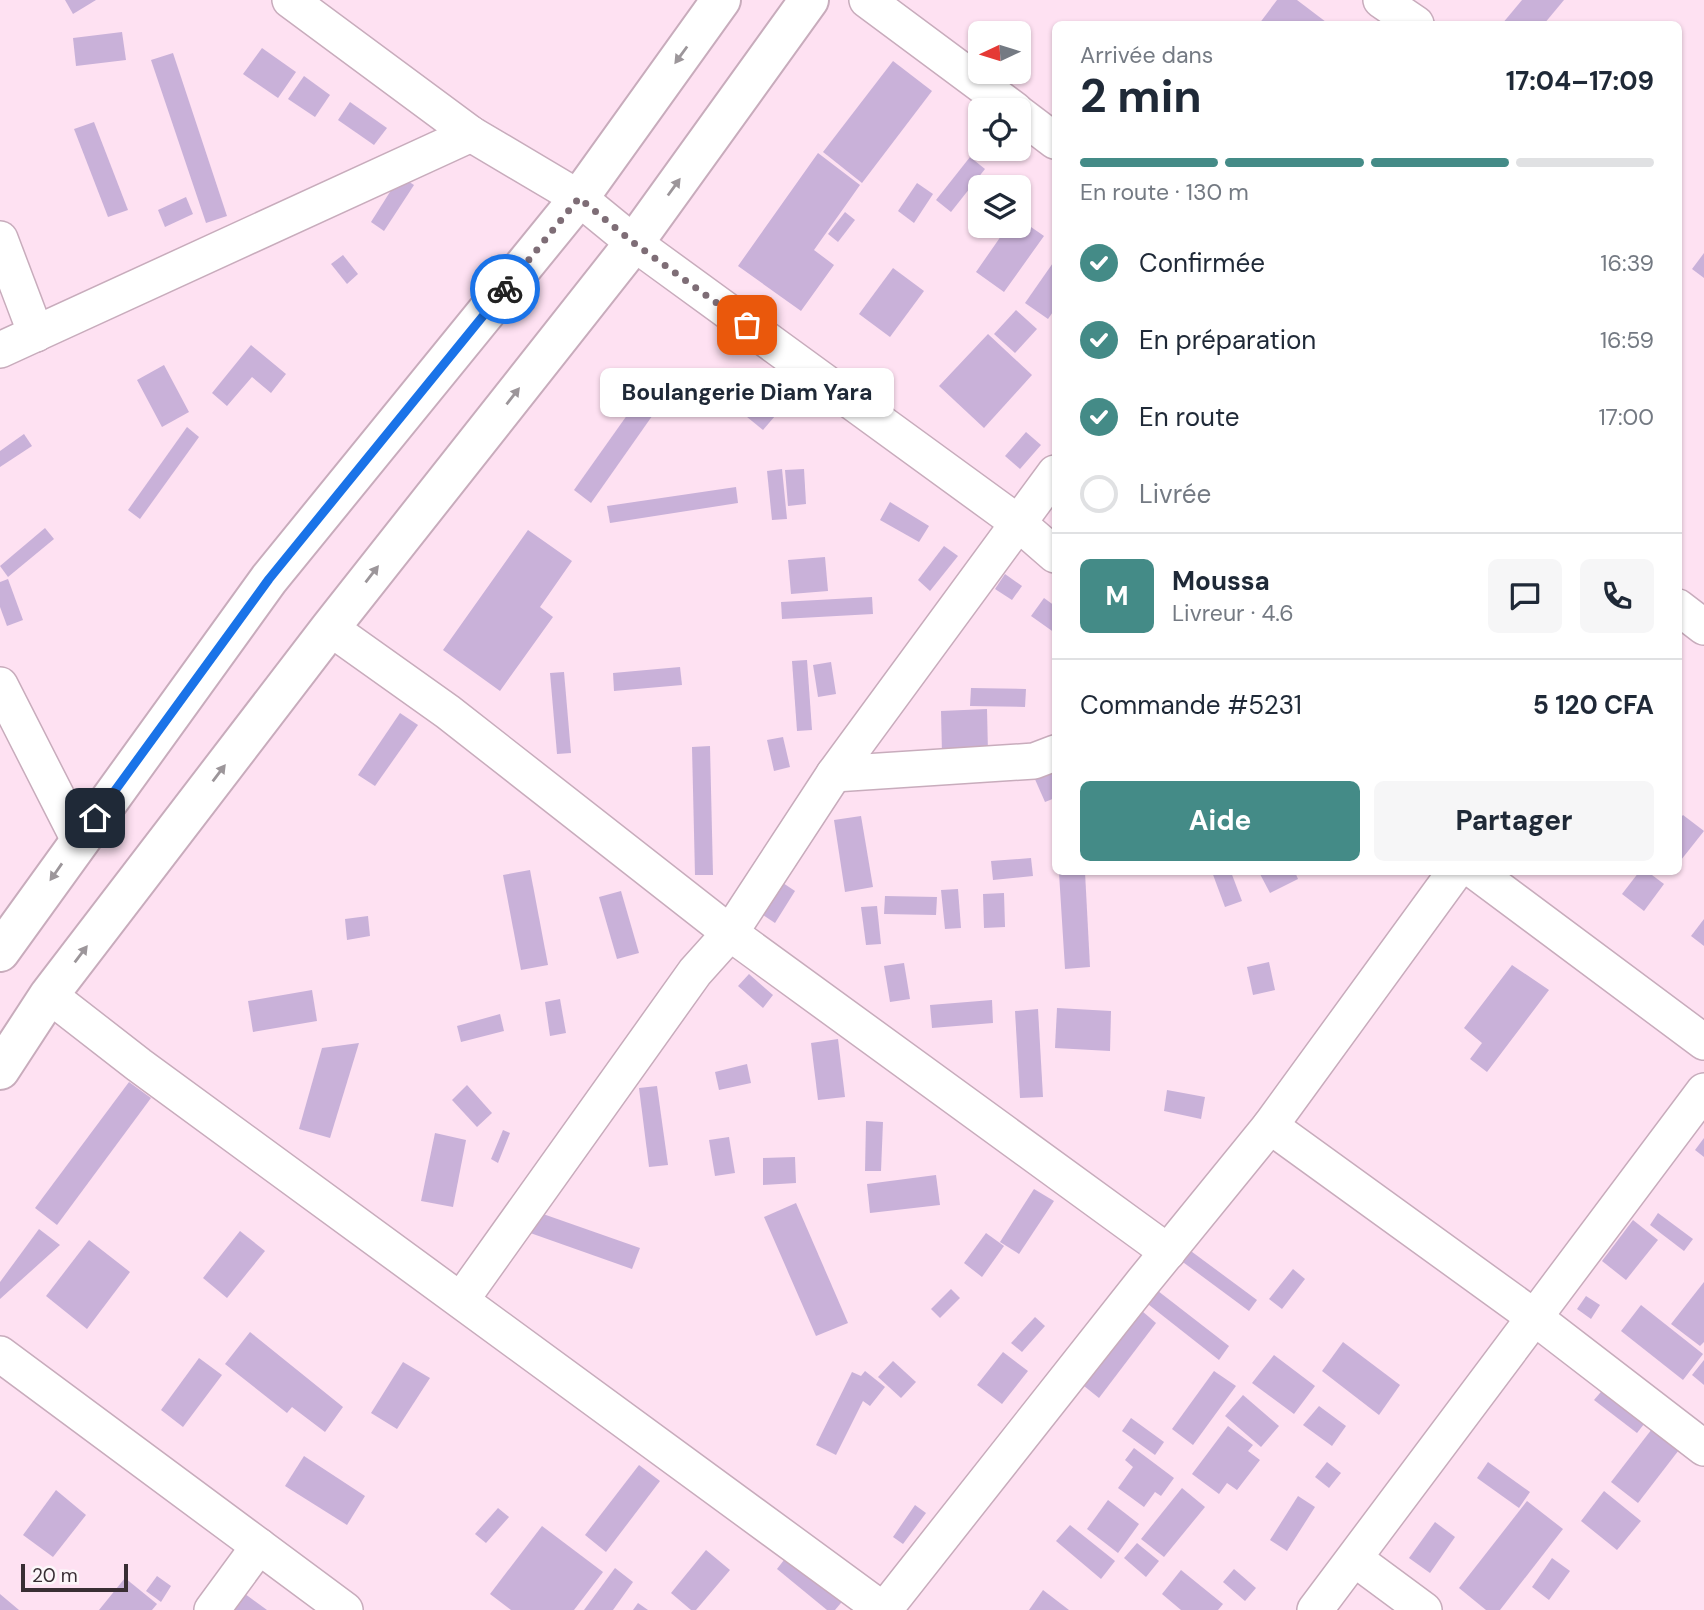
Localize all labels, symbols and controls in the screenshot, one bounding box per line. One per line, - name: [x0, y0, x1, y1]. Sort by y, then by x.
- north arrow: [968, 21, 1031, 84]
- map controls: [968, 21, 1031, 238]
- text: Arrivée dans: [1080, 40, 1213, 70]
- one-way arrow: [674, 46, 688, 65]
- text: 17:04–17:09: [1506, 64, 1654, 98]
- text: 2 min: [1080, 66, 1202, 126]
- button: locate: [968, 98, 1031, 161]
- button: layers: [968, 175, 1031, 238]
- text: En route · 130 m: [1080, 177, 1249, 207]
- one-way arrow: [667, 178, 681, 196]
- icon: check: [1080, 244, 1118, 282]
- text: Confirmée: [1139, 246, 1265, 280]
- text: 16:39: [1600, 248, 1654, 278]
- courier: [470, 254, 540, 324]
- icon: bike: [486, 270, 524, 308]
- pin: [717, 295, 777, 355]
- icon: bag: [728, 306, 766, 344]
- icon: check: [1080, 321, 1118, 359]
- text: En préparation: [1139, 323, 1316, 357]
- text: 16:59: [1600, 325, 1654, 355]
- callout: Boulangerie Diam Yara: [600, 367, 894, 416]
- text: Boulangerie Diam Yara: [622, 377, 872, 407]
- one-way arrow: [506, 387, 521, 405]
- icon: check: [1080, 398, 1118, 436]
- text: En route: [1139, 400, 1240, 434]
- text: 17:00: [1598, 402, 1654, 432]
- text: Livrée: [1139, 477, 1211, 511]
- button: chat: [1488, 559, 1562, 633]
- button: phone: [1580, 559, 1654, 633]
- text: Moussa: [1172, 564, 1270, 598]
- one-way arrow: [365, 566, 380, 584]
- text: M: [1105, 579, 1129, 613]
- text: Livreur · 4.6: [1172, 598, 1294, 628]
- text: Commande #5231: [1080, 688, 1302, 722]
- text: 5 120 CFA: [1533, 688, 1654, 722]
- one-way arrow: [212, 764, 226, 782]
- button: Aide: [1080, 781, 1360, 861]
- button: Partager: [1374, 781, 1654, 861]
- pin: [65, 788, 125, 848]
- icon: home: [76, 799, 114, 837]
- one-way arrow: [49, 863, 63, 881]
- one-way arrow: [73, 945, 88, 963]
- scale bar: [21, 1561, 128, 1593]
- text: 20 m: [32, 1563, 78, 1588]

